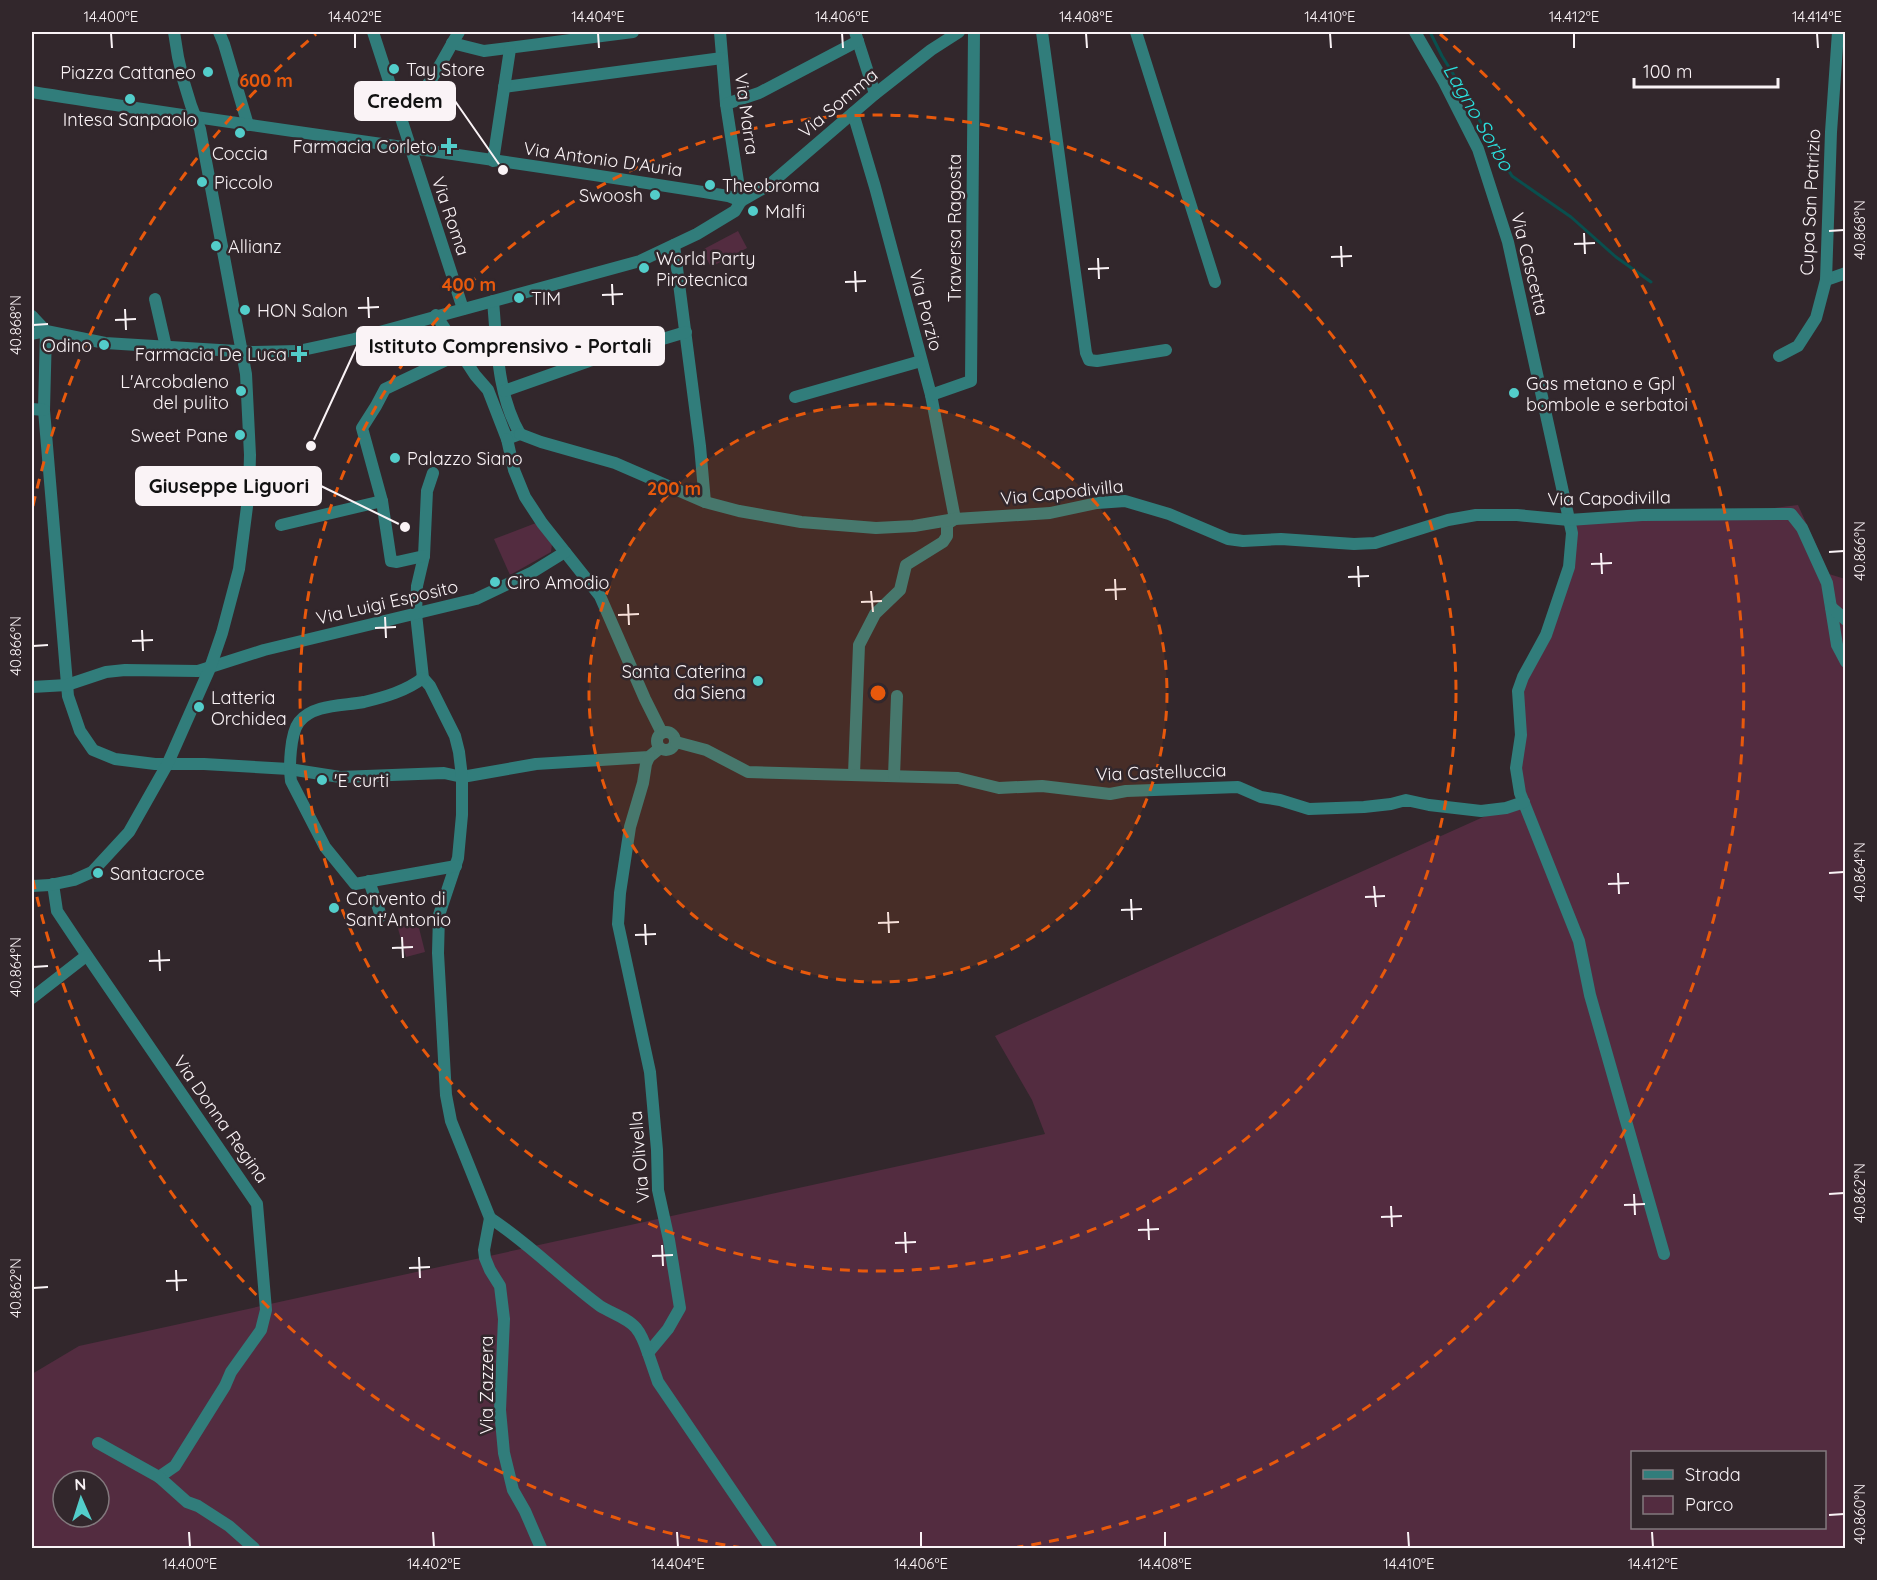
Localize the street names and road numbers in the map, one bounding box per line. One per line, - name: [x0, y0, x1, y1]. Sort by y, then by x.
- street label: Via Somma: [794, 63, 882, 143]
- street label: Via Marra: [730, 72, 764, 156]
- street label: Cupa San Patrizio: [1795, 128, 1825, 276]
- street label: Via Antonio D'Auria: [522, 136, 684, 182]
- street label: Traversa Ragosta: [943, 154, 966, 302]
- street label: Via Roma: [427, 174, 475, 258]
- street label: Via Cascetta: [1506, 210, 1554, 318]
- street label: Via Porzio: [904, 267, 948, 353]
- street label: Via Capodivilla: [999, 474, 1125, 510]
- street label: Via Capodivilla: [1547, 485, 1671, 511]
- street label: Via Luigi Esposito: [314, 574, 460, 630]
- street label: Via Castelluccia: [1095, 758, 1227, 786]
- street label: Via Donna Regina: [168, 1051, 274, 1187]
- street label: Via Olivella: [624, 1110, 654, 1204]
- street label: Via Zazzera: [475, 1336, 498, 1435]

